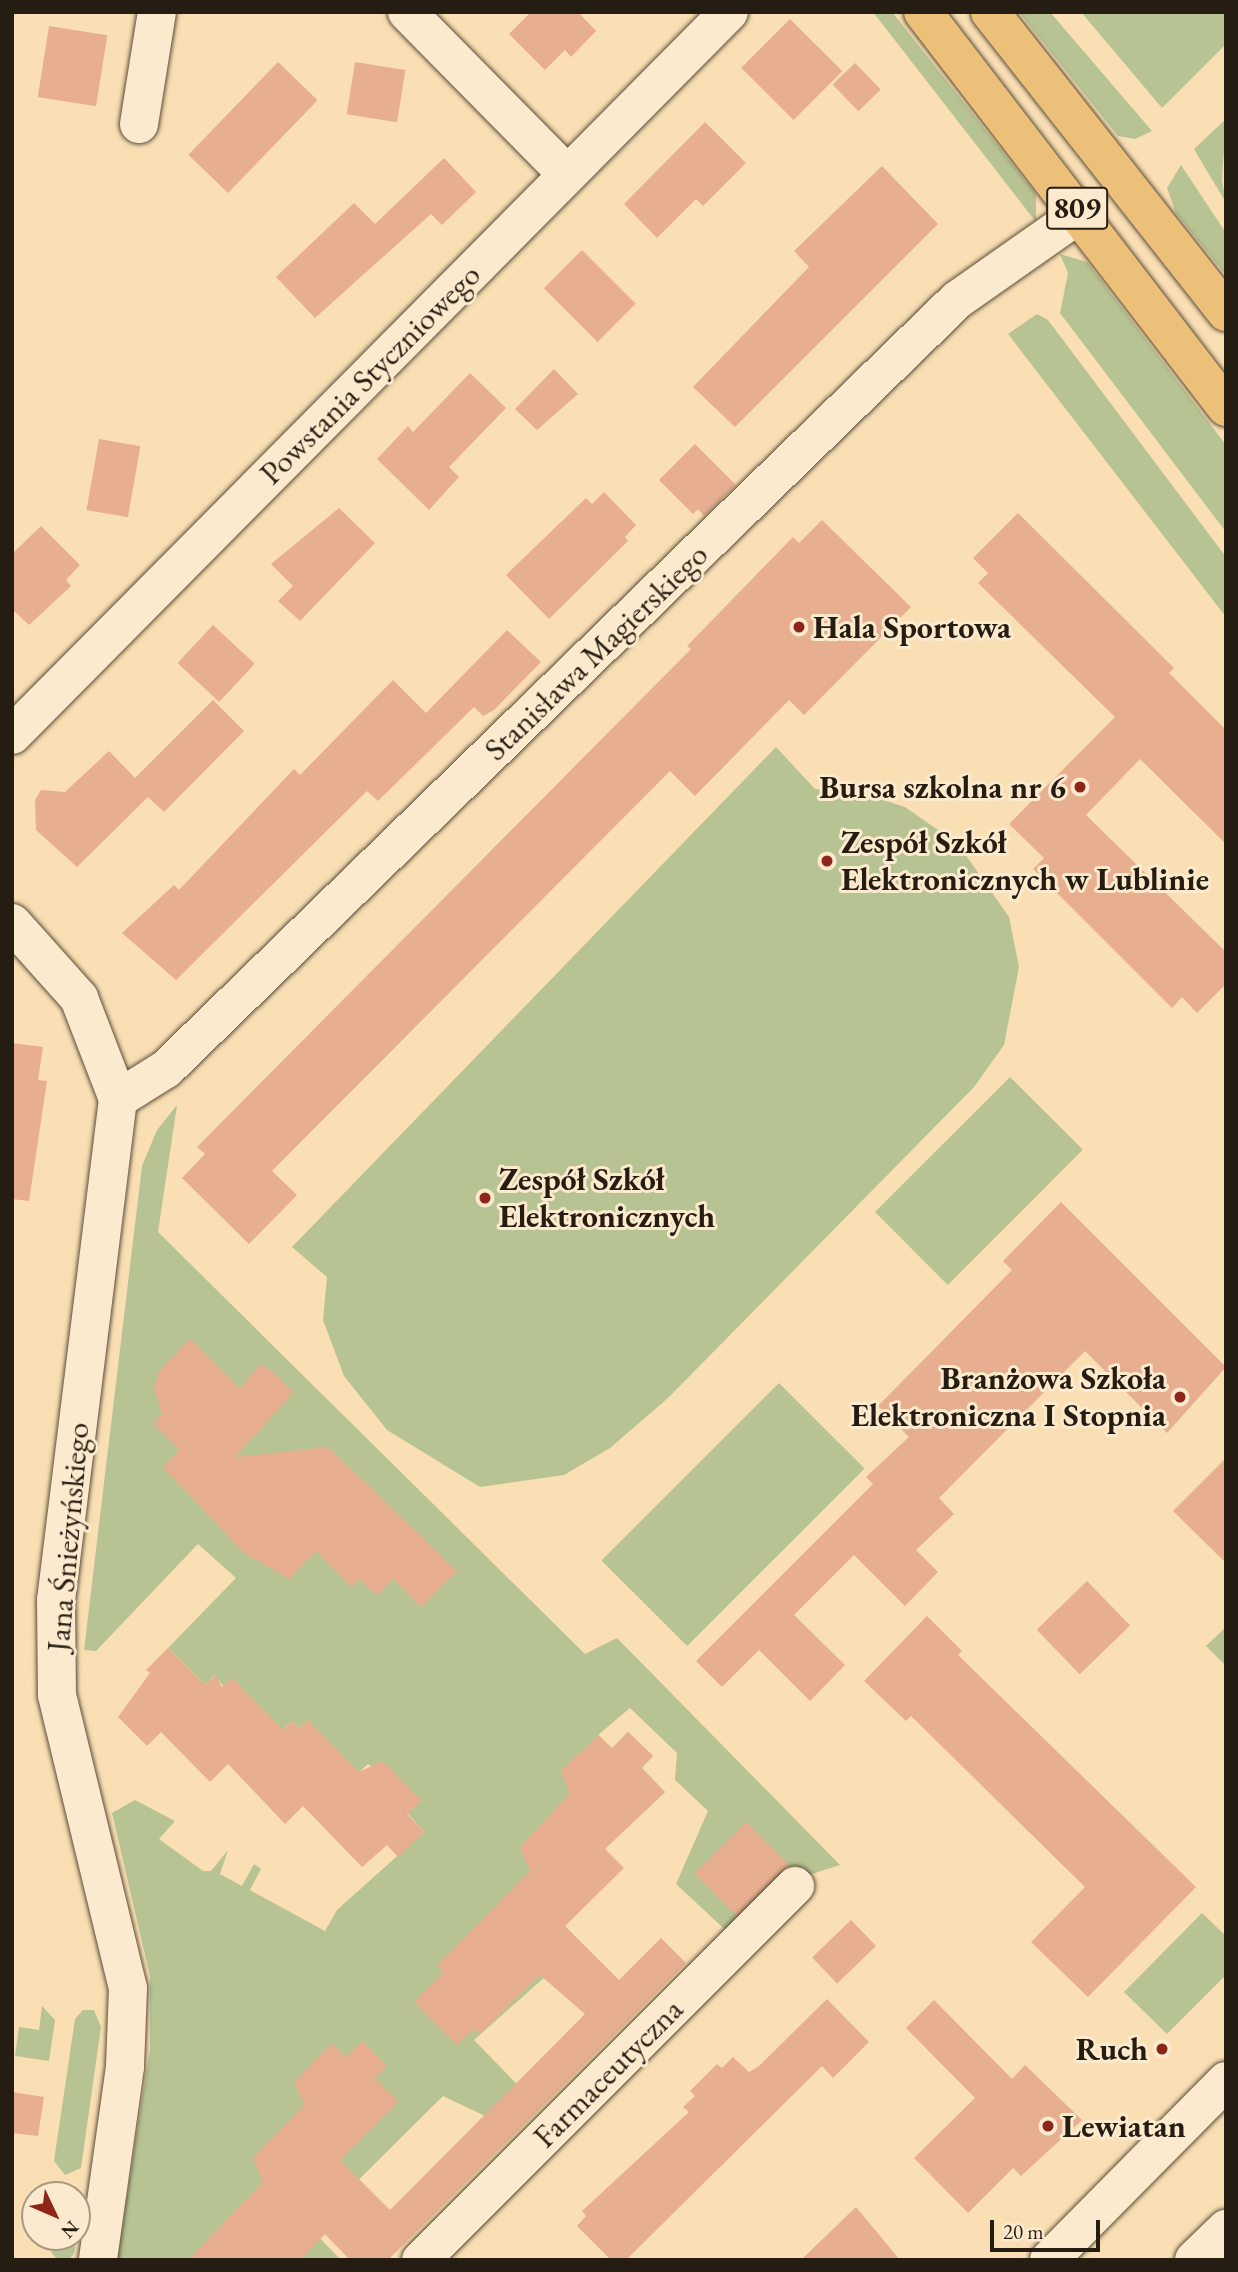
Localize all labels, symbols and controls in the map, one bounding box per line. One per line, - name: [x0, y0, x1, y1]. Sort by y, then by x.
- road number: 809: [1046, 182, 1108, 234]
- street label: Powstania Styczniowego: [252, 256, 488, 492]
- street label: Stanisława Magierskiego: [476, 535, 716, 769]
- place label: Hala Sportowa: [813, 608, 1011, 646]
- marker: Hala Sportowa: [791, 619, 807, 635]
- place label: Bursa szkolna nr 6: [819, 768, 1066, 806]
- marker: Bursa szkolna nr 6: [1072, 779, 1088, 795]
- place label: Zespół Szkół Elektronicznych w Lublinie: [841, 824, 1209, 899]
- marker: Zespół Szkół Elektronicznych w Lublinie: [819, 853, 835, 869]
- place label: Zespół Szkół Elektronicznych: [499, 1161, 715, 1236]
- marker: Zespół Szkół Elektronicznych: [477, 1190, 493, 1206]
- place label: Branżowa Szkoła Elektroniczna I Stopnia: [851, 1360, 1166, 1435]
- marker: Branżowa Szkoła Elektroniczna I Stopnia: [1172, 1389, 1188, 1405]
- street label: Jana Śnieżyńskiego: [39, 1421, 97, 1653]
- street label: Farmaceutyczna: [525, 1990, 691, 2156]
- place label: Ruch: [1076, 2030, 1148, 2068]
- marker: Ruch: [1154, 2041, 1170, 2057]
- place label: Lewiatan: [1062, 2107, 1186, 2145]
- marker: Lewiatan: [1040, 2118, 1056, 2134]
- north arrow: [21, 2181, 91, 2251]
- scale bar: [993, 2206, 1103, 2250]
- text: N: [56, 2215, 84, 2244]
- text: 20 m: [1003, 2218, 1044, 2245]

